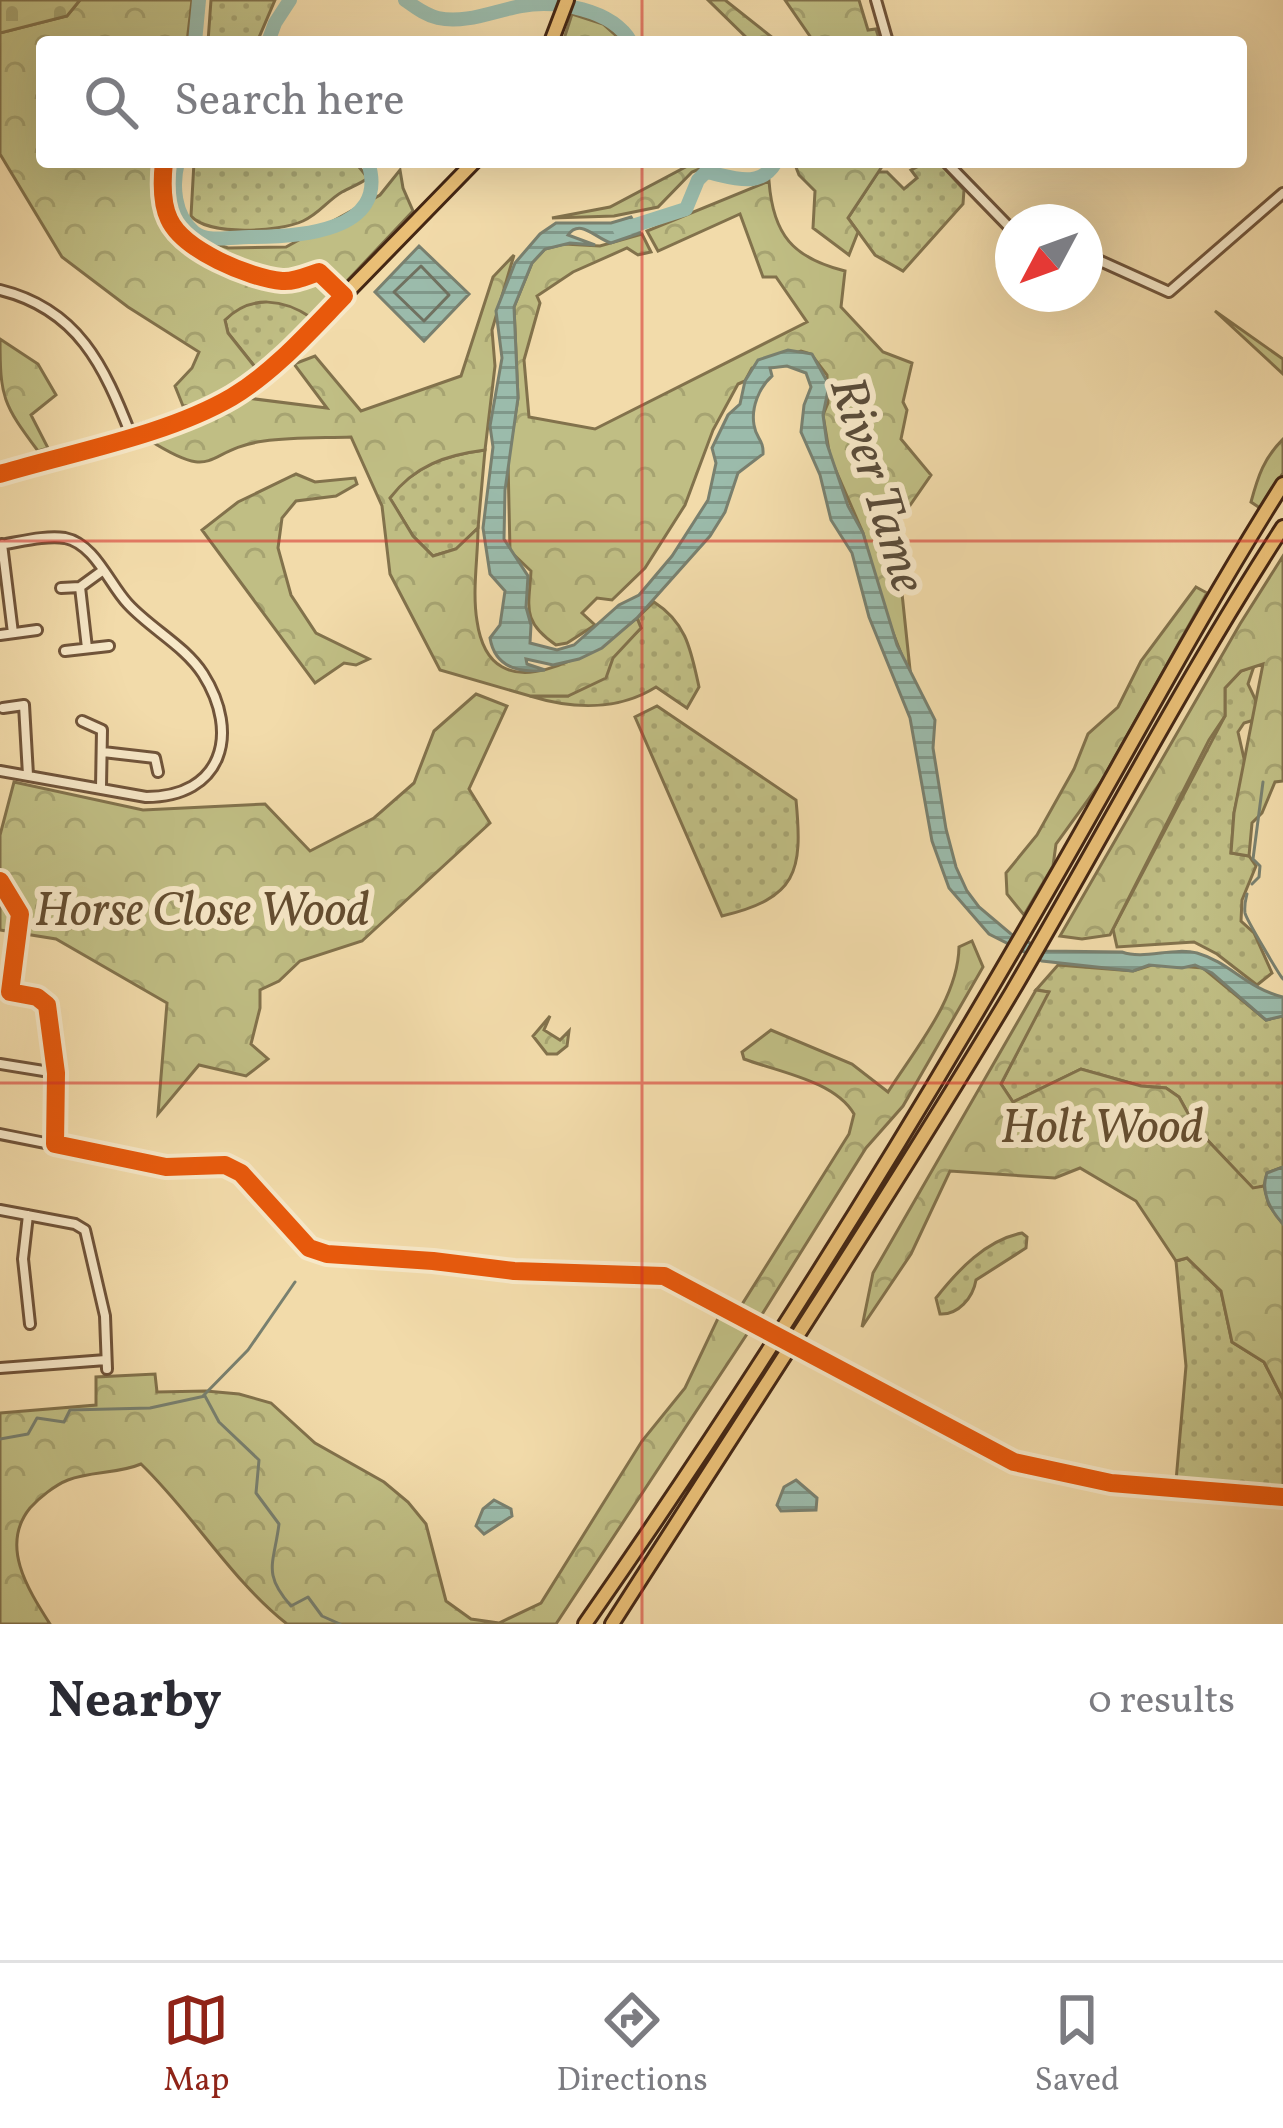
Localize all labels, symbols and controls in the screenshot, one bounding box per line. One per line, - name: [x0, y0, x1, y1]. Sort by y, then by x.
- search box: [36, 36, 1247, 168]
- icon: search: [78, 69, 144, 135]
- text: Search here: [174, 71, 405, 134]
- north arrow: [995, 204, 1103, 312]
- water label: River Tame: [809, 369, 942, 602]
- park label: Horse Close Wood: [34, 879, 370, 946]
- park label: Holt Wood: [1000, 1096, 1204, 1163]
- text: Nearby: [48, 1667, 222, 1738]
- text: 0 results: [1088, 1675, 1235, 1729]
- tab: Map: [163, 1987, 230, 2105]
- tab: Directions: [556, 1987, 708, 2105]
- tab: Saved: [1035, 1987, 1120, 2105]

